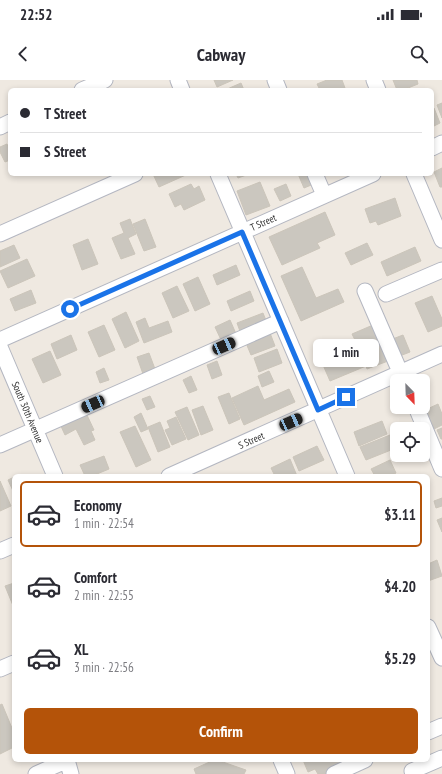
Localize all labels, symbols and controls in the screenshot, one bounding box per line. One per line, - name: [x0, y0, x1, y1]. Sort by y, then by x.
- text: 22:52: [20, 5, 52, 24]
- icon: back: [12, 43, 34, 65]
- text: Cabway: [197, 43, 245, 66]
- icon: search: [408, 43, 430, 65]
- text: T Street: [44, 104, 86, 123]
- text: S Street: [44, 142, 86, 161]
- street label: T Street: [248, 211, 278, 234]
- route start: [61, 300, 79, 318]
- car: [211, 336, 237, 356]
- callout: 1 min: [313, 339, 379, 367]
- text: 1 min: [333, 344, 359, 361]
- north arrow: [390, 374, 430, 414]
- map controls: [390, 374, 430, 462]
- street label: South 30th Avenue: [9, 380, 46, 445]
- route end: [337, 388, 355, 406]
- car: [80, 394, 106, 414]
- car: [278, 412, 304, 432]
- button: locate: [390, 422, 430, 462]
- street label: S Street: [236, 429, 266, 452]
- icon: car: [26, 496, 62, 532]
- text: Economy: [74, 496, 122, 515]
- text: $3.11: [384, 505, 416, 524]
- text: 1 min · 22:54: [74, 515, 134, 532]
- icon: car: [26, 568, 62, 604]
- text: Comfort: [74, 568, 117, 587]
- text: $4.20: [384, 577, 416, 596]
- text: 2 min · 22:55: [74, 587, 134, 604]
- icon: car: [26, 640, 62, 676]
- text: XL: [74, 640, 88, 659]
- text: $5.29: [384, 649, 416, 668]
- text: 3 min · 22:56: [74, 659, 134, 676]
- button: Confirm: [24, 708, 418, 754]

